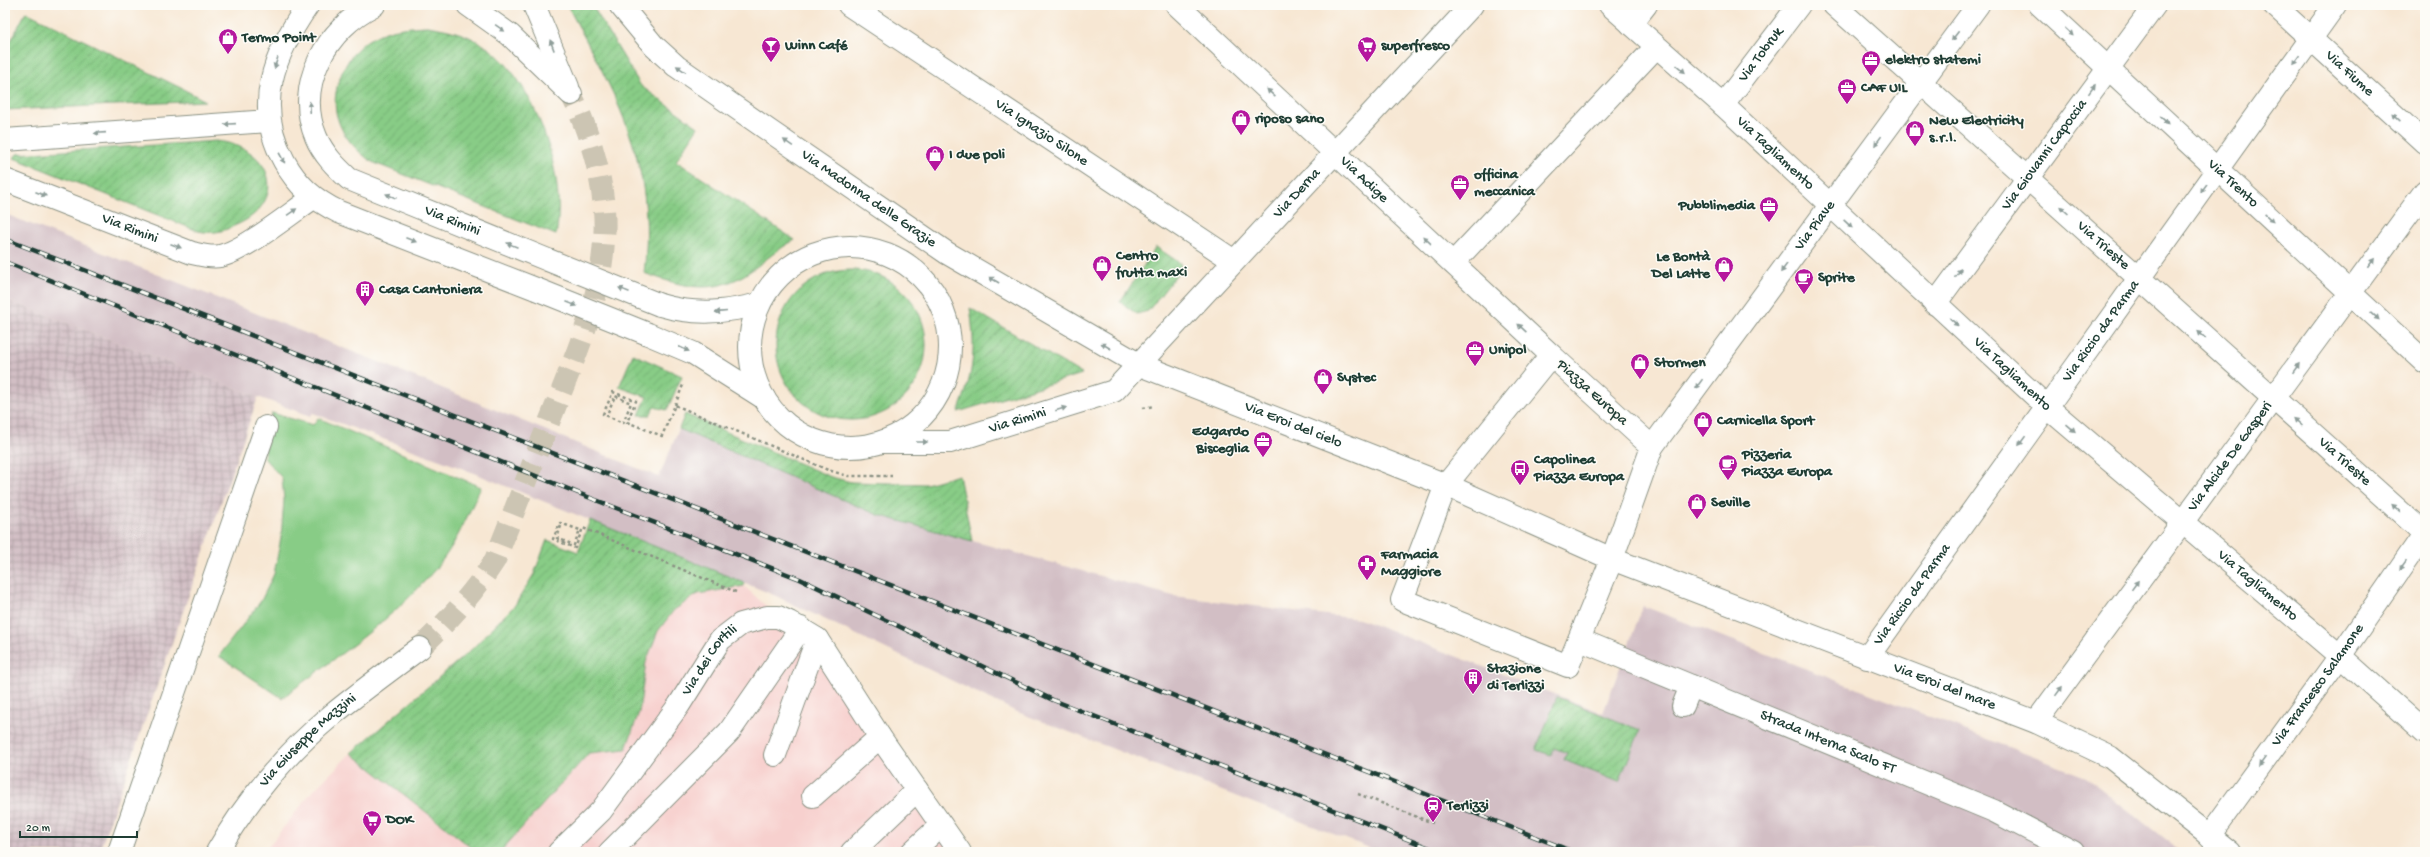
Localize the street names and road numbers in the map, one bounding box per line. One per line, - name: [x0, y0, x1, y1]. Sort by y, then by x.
- street label: Via Tobruk: [1734, 23, 1788, 87]
- street label: Via Fiume: [2320, 46, 2378, 101]
- street label: Via Ignazio Silone: [990, 95, 1092, 171]
- street label: Via Giovanni Capoccia: [1997, 95, 2092, 215]
- street label: Via Tagliamento: [1731, 112, 1818, 194]
- street label: Via Madonna delle Grazie: [797, 146, 940, 252]
- street label: Via Adige: [1335, 152, 1392, 207]
- street label: Via Trento: [2203, 155, 2262, 212]
- street label: Via Derna: [1269, 164, 1325, 223]
- street label: Via Piave: [1790, 197, 1840, 255]
- street label: Via Rimini: [421, 201, 483, 241]
- street label: Via Rimini: [98, 209, 161, 248]
- street label: Via Trieste: [2072, 217, 2133, 274]
- street label: Via Riccio da Parma: [2058, 276, 2144, 387]
- street label: Via Tagliamento: [1968, 333, 2055, 415]
- street label: Piazza Europa: [1552, 355, 1632, 430]
- street label: Via Eroi del cielo: [1241, 397, 1345, 452]
- street label: Via Alcide De Gasperi: [2183, 398, 2277, 516]
- street label: Via Rimini: [986, 404, 1049, 439]
- street label: Via Trieste: [2313, 433, 2375, 490]
- street label: Via Riccio da Parma: [1869, 540, 1955, 650]
- street label: Via Tagliamento: [2213, 546, 2302, 625]
- street label: Via Francesco Salamone: [2267, 620, 2369, 751]
- street label: Via dei Cortili: [678, 621, 741, 700]
- street label: Via Eroi del mare: [1890, 659, 1998, 715]
- street label: Via Giuseppe Mazzini: [255, 690, 360, 792]
- street label: Strada Interna Scalo FT: [1757, 706, 1899, 779]

